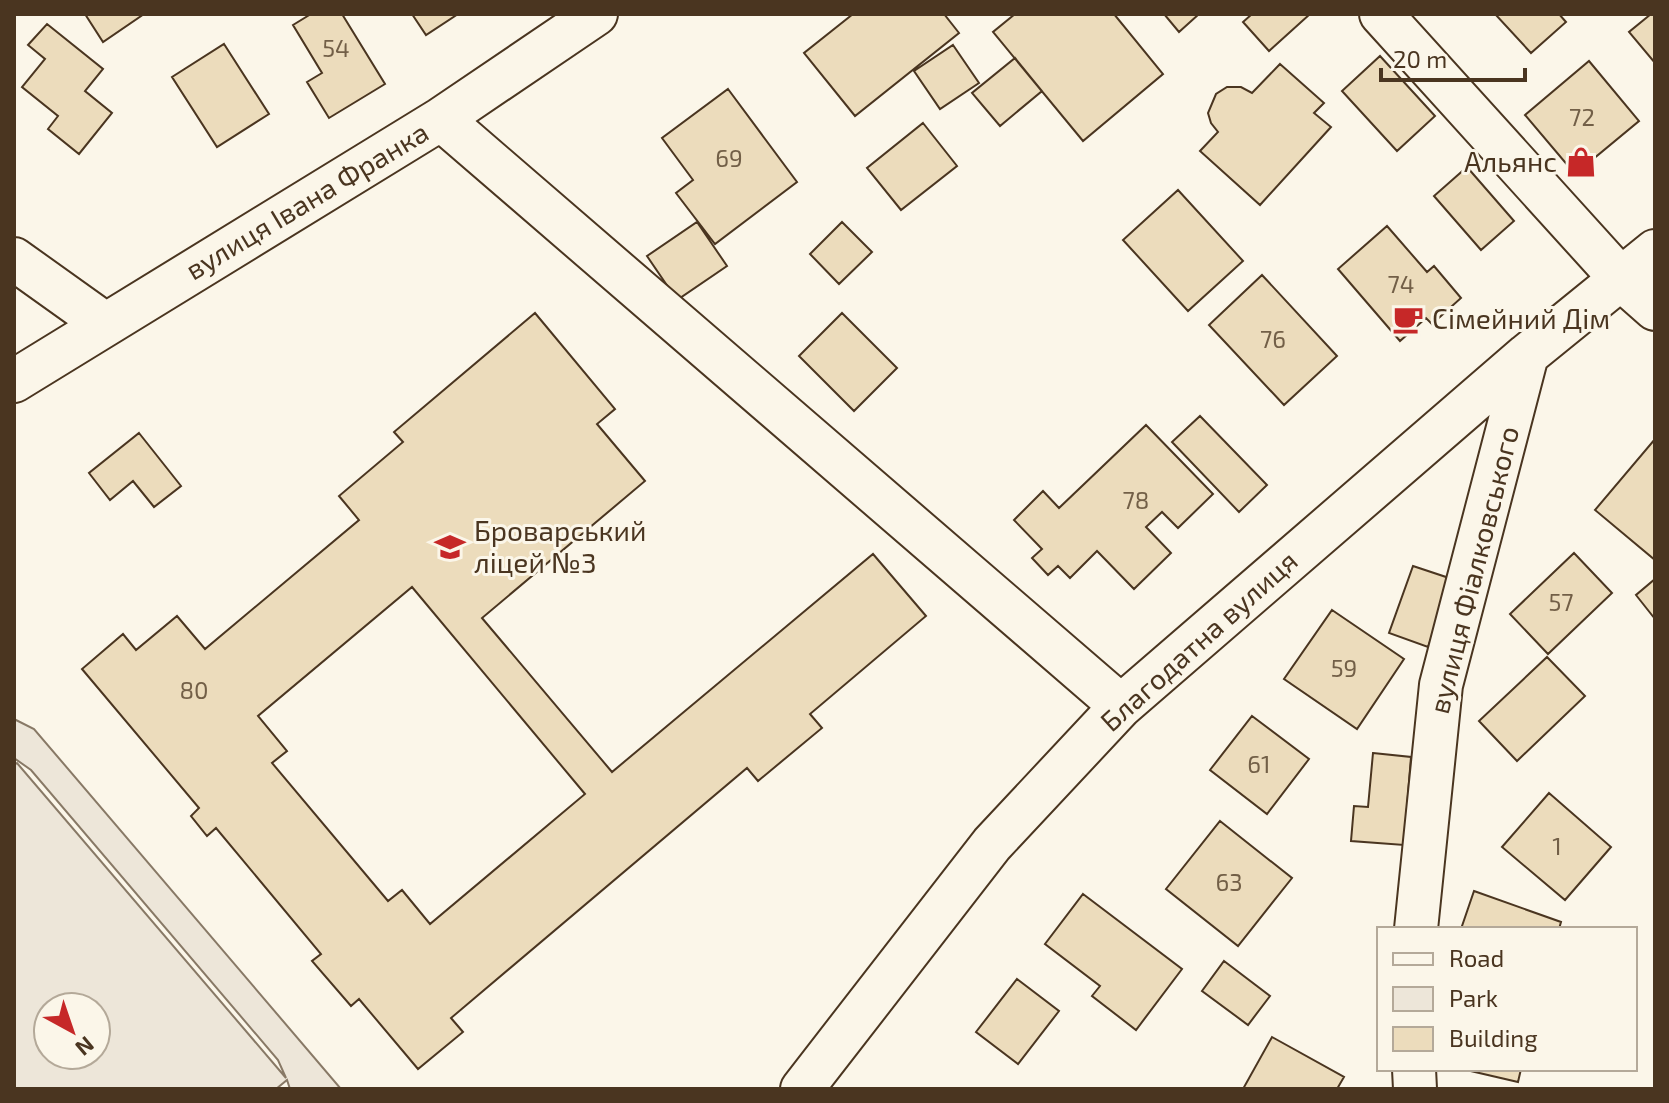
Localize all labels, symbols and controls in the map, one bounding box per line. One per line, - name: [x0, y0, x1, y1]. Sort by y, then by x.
- scale bar: [1381, 32, 1525, 82]
- house number: 54: [322, 33, 350, 62]
- text: 20 m: [1393, 44, 1447, 73]
- house number: 72: [1569, 102, 1595, 131]
- street label: вулиця Івана Франка: [179, 114, 434, 286]
- house number: 69: [715, 143, 743, 172]
- place label: Альянс: [1464, 144, 1557, 178]
- shop icon: Альянс: [1564, 145, 1598, 179]
- house number: 74: [1387, 269, 1415, 298]
- place label: Сімейний Дім: [1432, 301, 1610, 335]
- cafe icon: Сімейний Дім: [1391, 302, 1425, 336]
- house number: 76: [1260, 324, 1286, 353]
- street label: вулиця Фіалковського: [1421, 423, 1525, 717]
- house number: 78: [1123, 485, 1149, 514]
- place label: Броварський ліцей №3: [474, 513, 646, 579]
- school or university icon: Броварський ліцей №3: [433, 530, 467, 564]
- street label: Благодатна вулиця: [1093, 543, 1304, 738]
- house number: 57: [1548, 587, 1574, 616]
- house number: 59: [1331, 653, 1357, 682]
- house number: 80: [179, 675, 209, 704]
- house number: 61: [1247, 749, 1271, 778]
- house number: 1: [1552, 831, 1562, 860]
- house number: 63: [1215, 867, 1243, 896]
- legend: [1377, 927, 1637, 1071]
- text: Road: [1449, 943, 1504, 972]
- text: Park: [1449, 983, 1498, 1012]
- north arrow: [32, 991, 112, 1071]
- text: Building: [1449, 1023, 1538, 1052]
- text: N: [71, 1032, 100, 1062]

